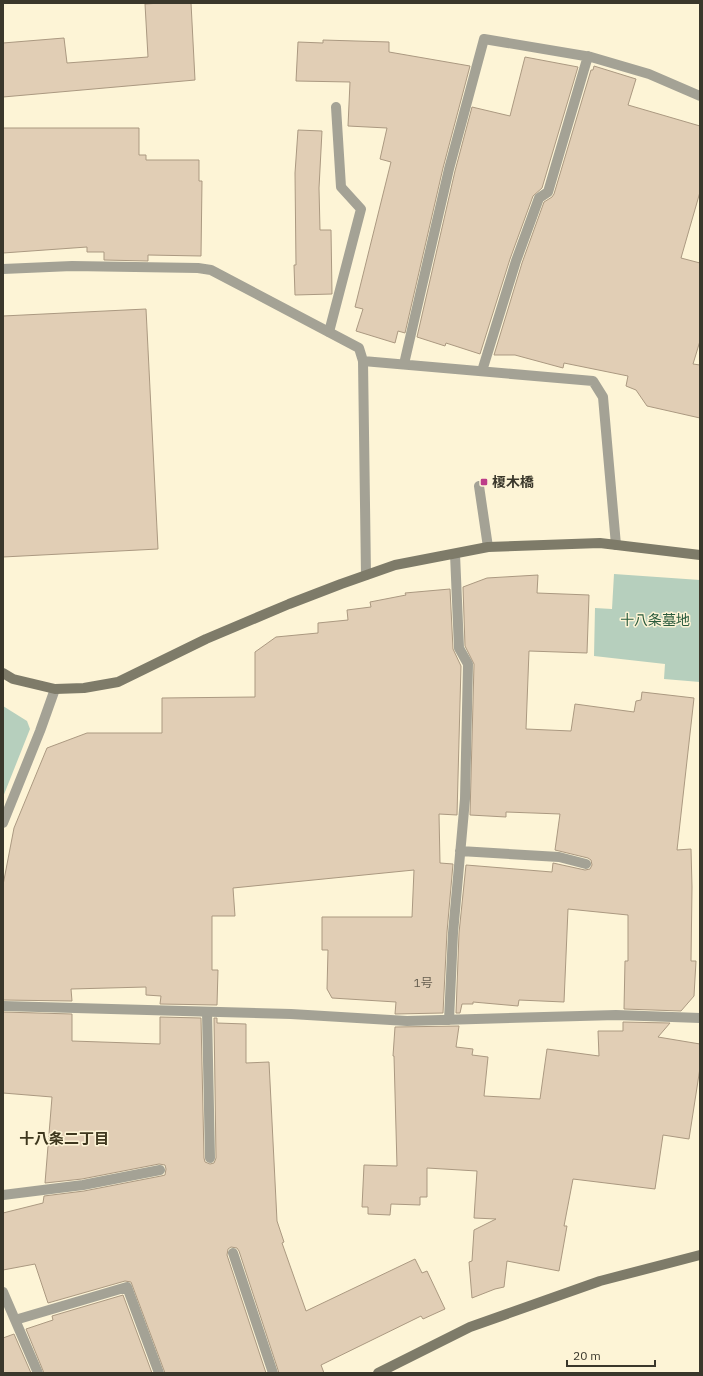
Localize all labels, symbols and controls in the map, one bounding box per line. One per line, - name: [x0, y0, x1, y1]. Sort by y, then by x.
- place label: 榎木橋: [492, 473, 534, 491]
- marker: 榎木橋: [479, 477, 489, 487]
- park label: 十八条墓地: [620, 611, 690, 629]
- house number: 1号: [413, 975, 433, 990]
- district label: 十八条二丁目: [19, 1129, 109, 1148]
- scale bar: [567, 1342, 655, 1368]
- text: 20 m: [573, 1348, 601, 1363]

